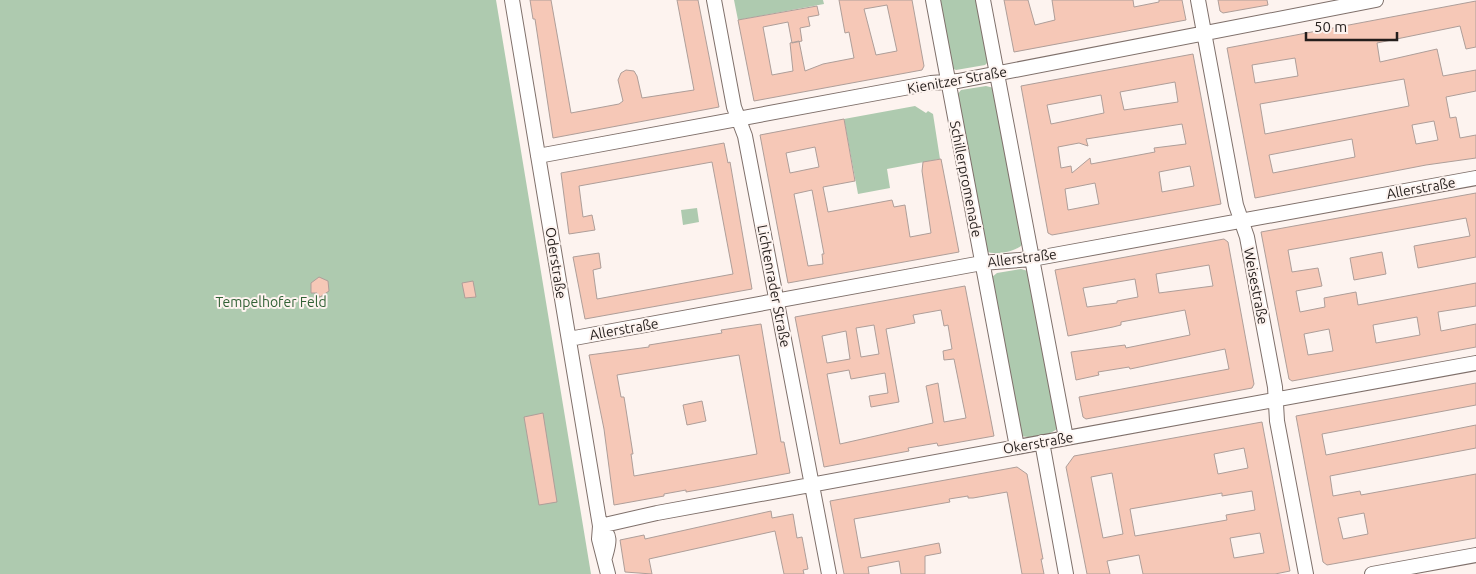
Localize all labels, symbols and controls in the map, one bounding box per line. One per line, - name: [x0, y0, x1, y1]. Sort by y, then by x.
- scale bar: [1306, 10, 1397, 42]
- text: 50 m: [1314, 18, 1347, 35]
- street label: Kienitzer Straße: [906, 63, 1008, 97]
- street label: Schillerpromenade: [947, 119, 985, 239]
- street label: Allerstraße: [1385, 174, 1457, 202]
- street label: Lichtenrader Straße: [754, 223, 794, 349]
- street label: Oderstraße: [542, 226, 570, 300]
- street label: Allerstraße: [986, 246, 1058, 270]
- street label: Weisestraße: [1241, 246, 1271, 326]
- park label: Tempelhofer Feld: [215, 294, 327, 310]
- street label: Allerstraße: [588, 315, 660, 343]
- street label: Okerstraße: [1002, 429, 1074, 457]

